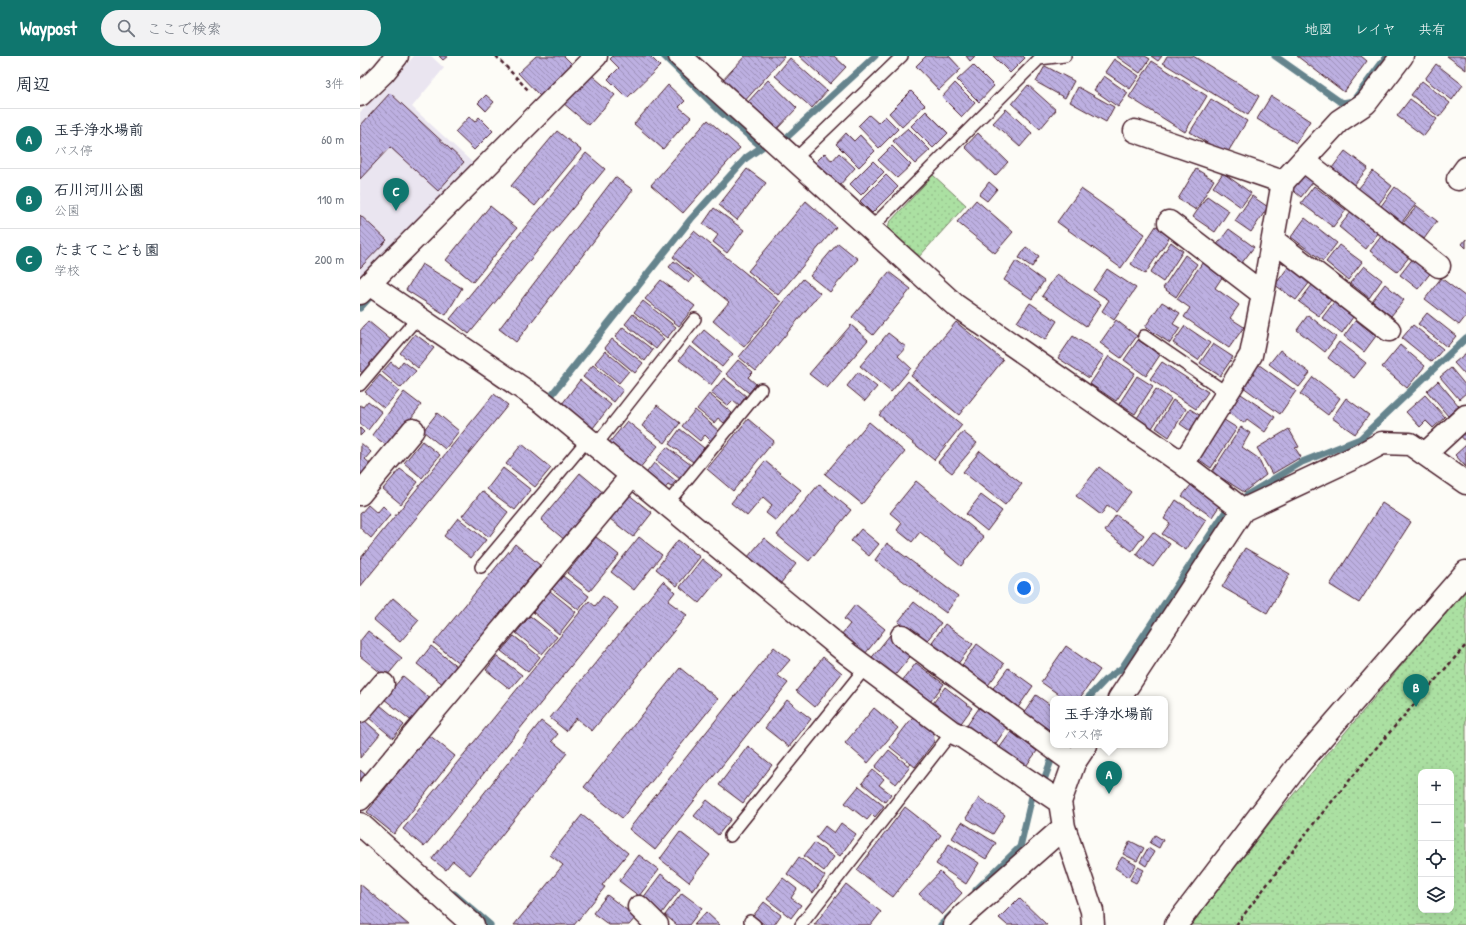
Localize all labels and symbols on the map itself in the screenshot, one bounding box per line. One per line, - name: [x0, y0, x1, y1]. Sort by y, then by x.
- pin: C: [383, 178, 409, 211]
- your location: [1014, 578, 1034, 598]
- pin: B: [1403, 674, 1429, 707]
- pin: A: [1096, 761, 1122, 794]

